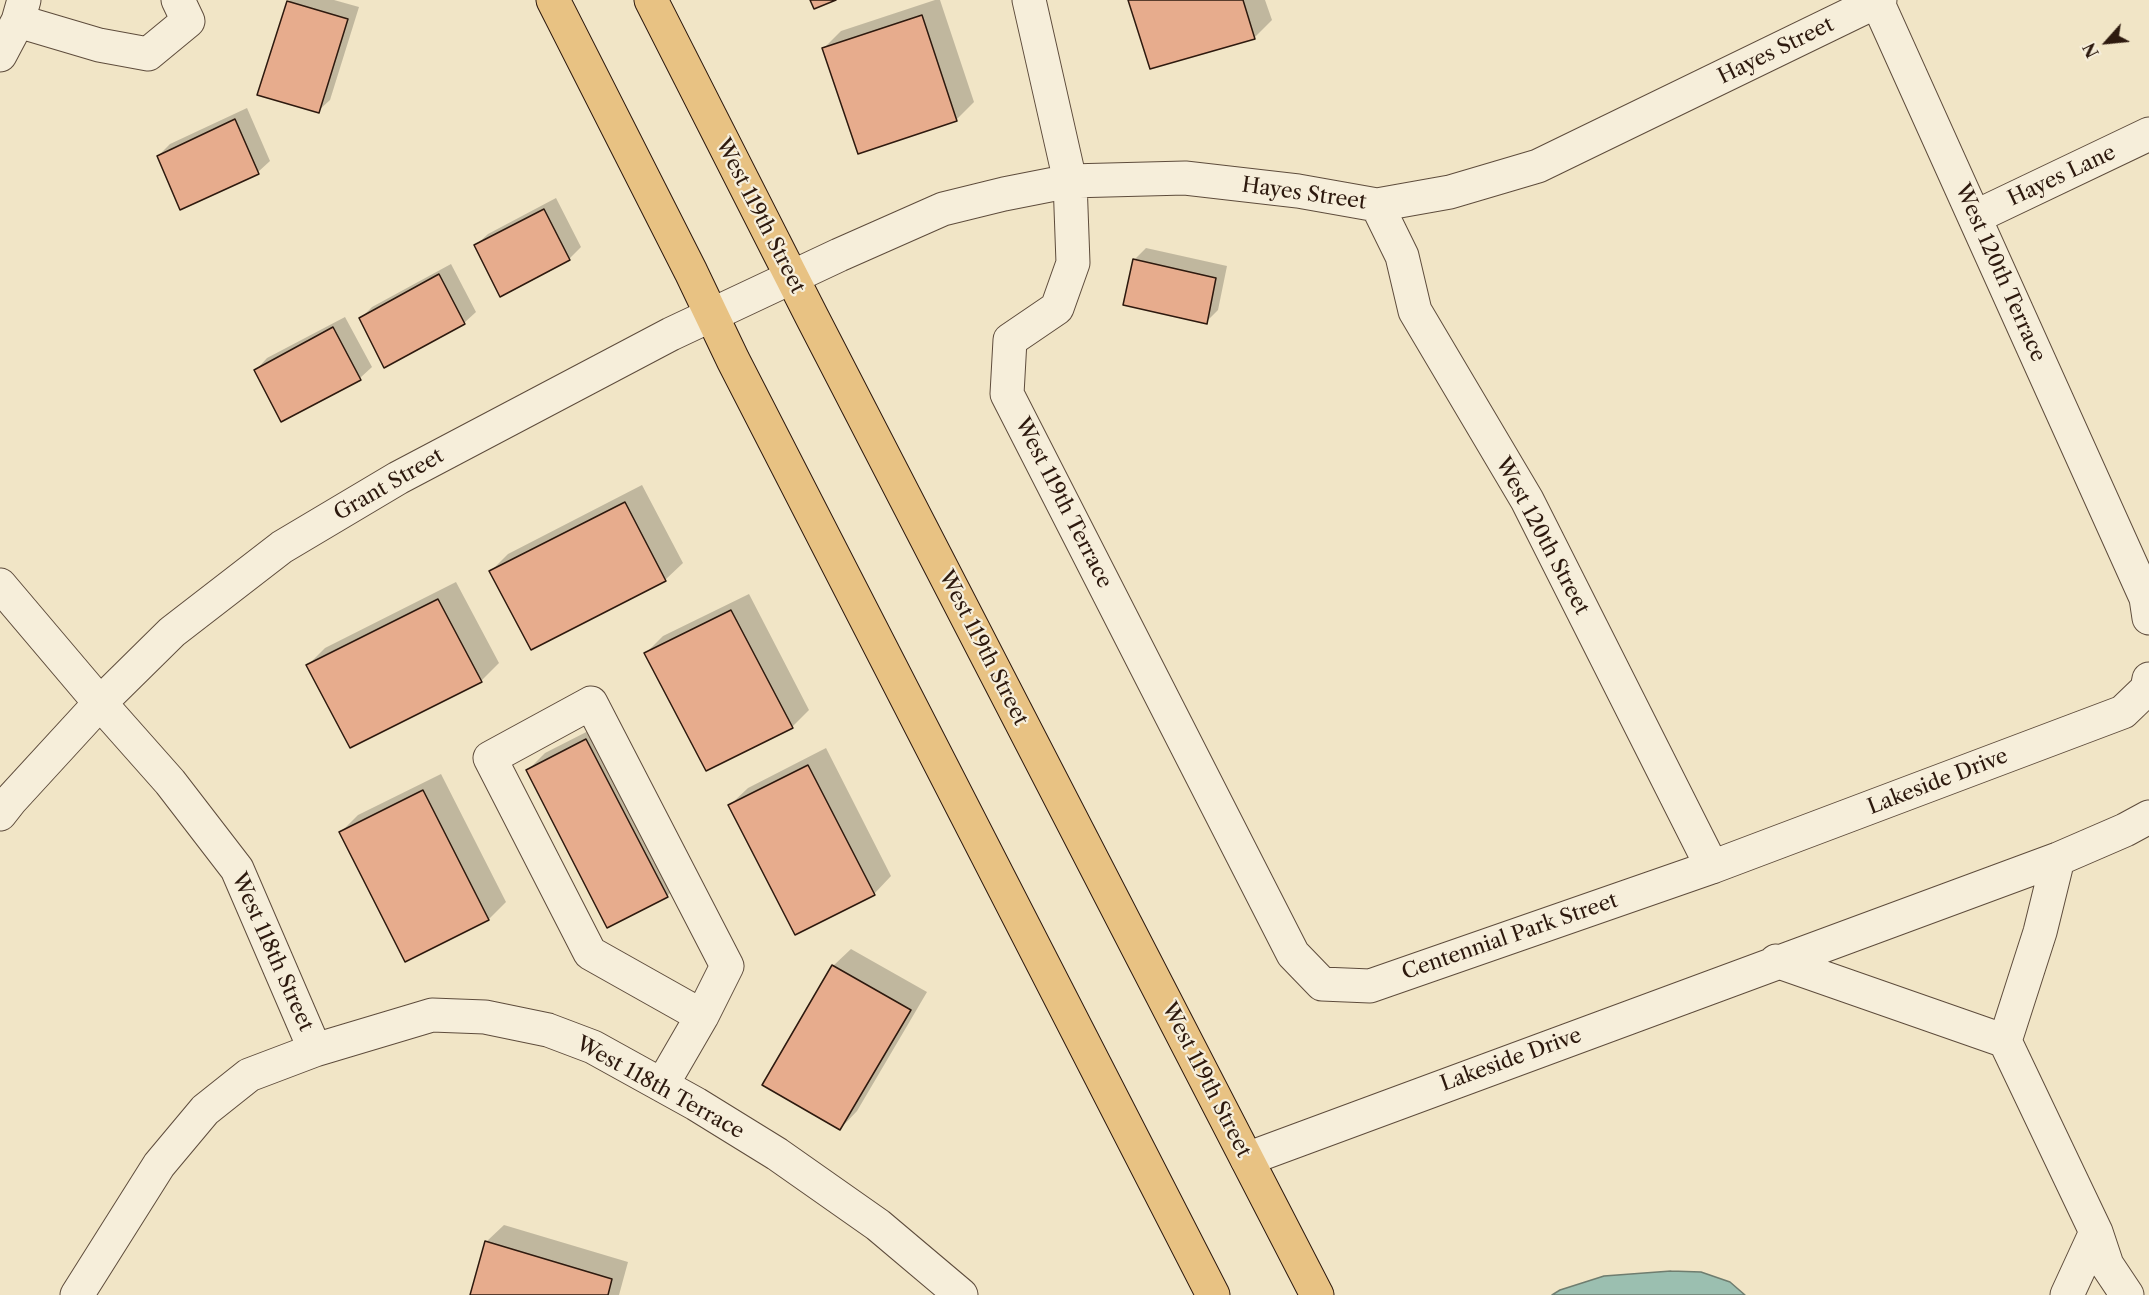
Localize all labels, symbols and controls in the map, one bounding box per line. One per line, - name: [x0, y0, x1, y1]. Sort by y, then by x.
- street label: Hayes Street: [1714, 12, 1838, 90]
- north arrow: [2077, 12, 2137, 72]
- text: N: [2079, 39, 2103, 61]
- street label: West 119th Street: [710, 134, 810, 298]
- street label: Hayes Lane: [2004, 140, 2120, 212]
- street label: Hayes Street: [1240, 173, 1368, 215]
- street label: West 120th Terrace: [1949, 180, 2051, 366]
- street label: West 119th Terrace: [1009, 413, 1117, 593]
- street label: Grant Street: [330, 443, 448, 527]
- street label: West 120th Street: [1490, 453, 1594, 619]
- street label: West 119th Street: [933, 566, 1033, 730]
- street label: Lakeside Drive: [1864, 744, 2012, 820]
- street label: West 118th Street: [226, 869, 318, 1035]
- street label: Centennial Park Street: [1399, 888, 1621, 986]
- street label: West 119th Street: [1156, 998, 1256, 1162]
- street label: Lakeside Drive: [1437, 1023, 1585, 1097]
- street label: West 118th Terrace: [572, 1031, 748, 1145]

